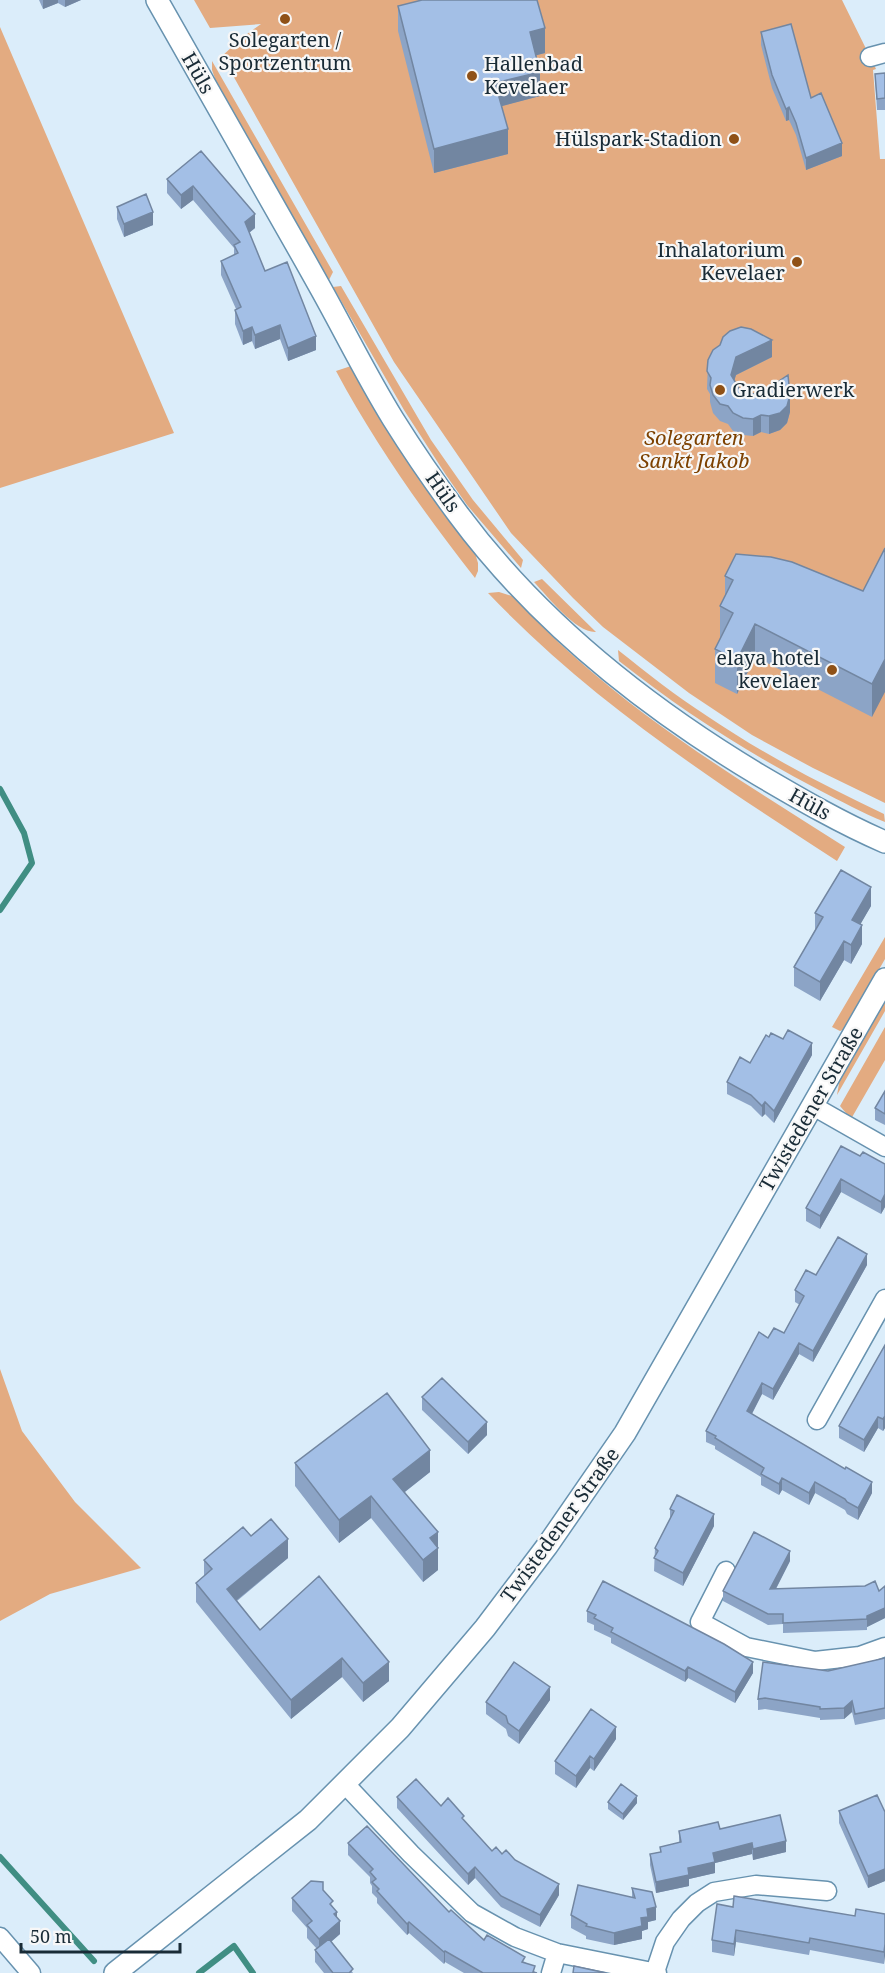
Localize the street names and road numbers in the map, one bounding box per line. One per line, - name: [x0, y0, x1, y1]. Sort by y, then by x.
- street label: Hüls: [176, 47, 221, 98]
- street label: Hüls: [420, 466, 467, 517]
- street label: Hüls: [785, 781, 836, 826]
- street label: Twistedener Straße: [752, 1022, 869, 1196]
- street label: Twistedener Straße: [494, 1442, 625, 1608]

